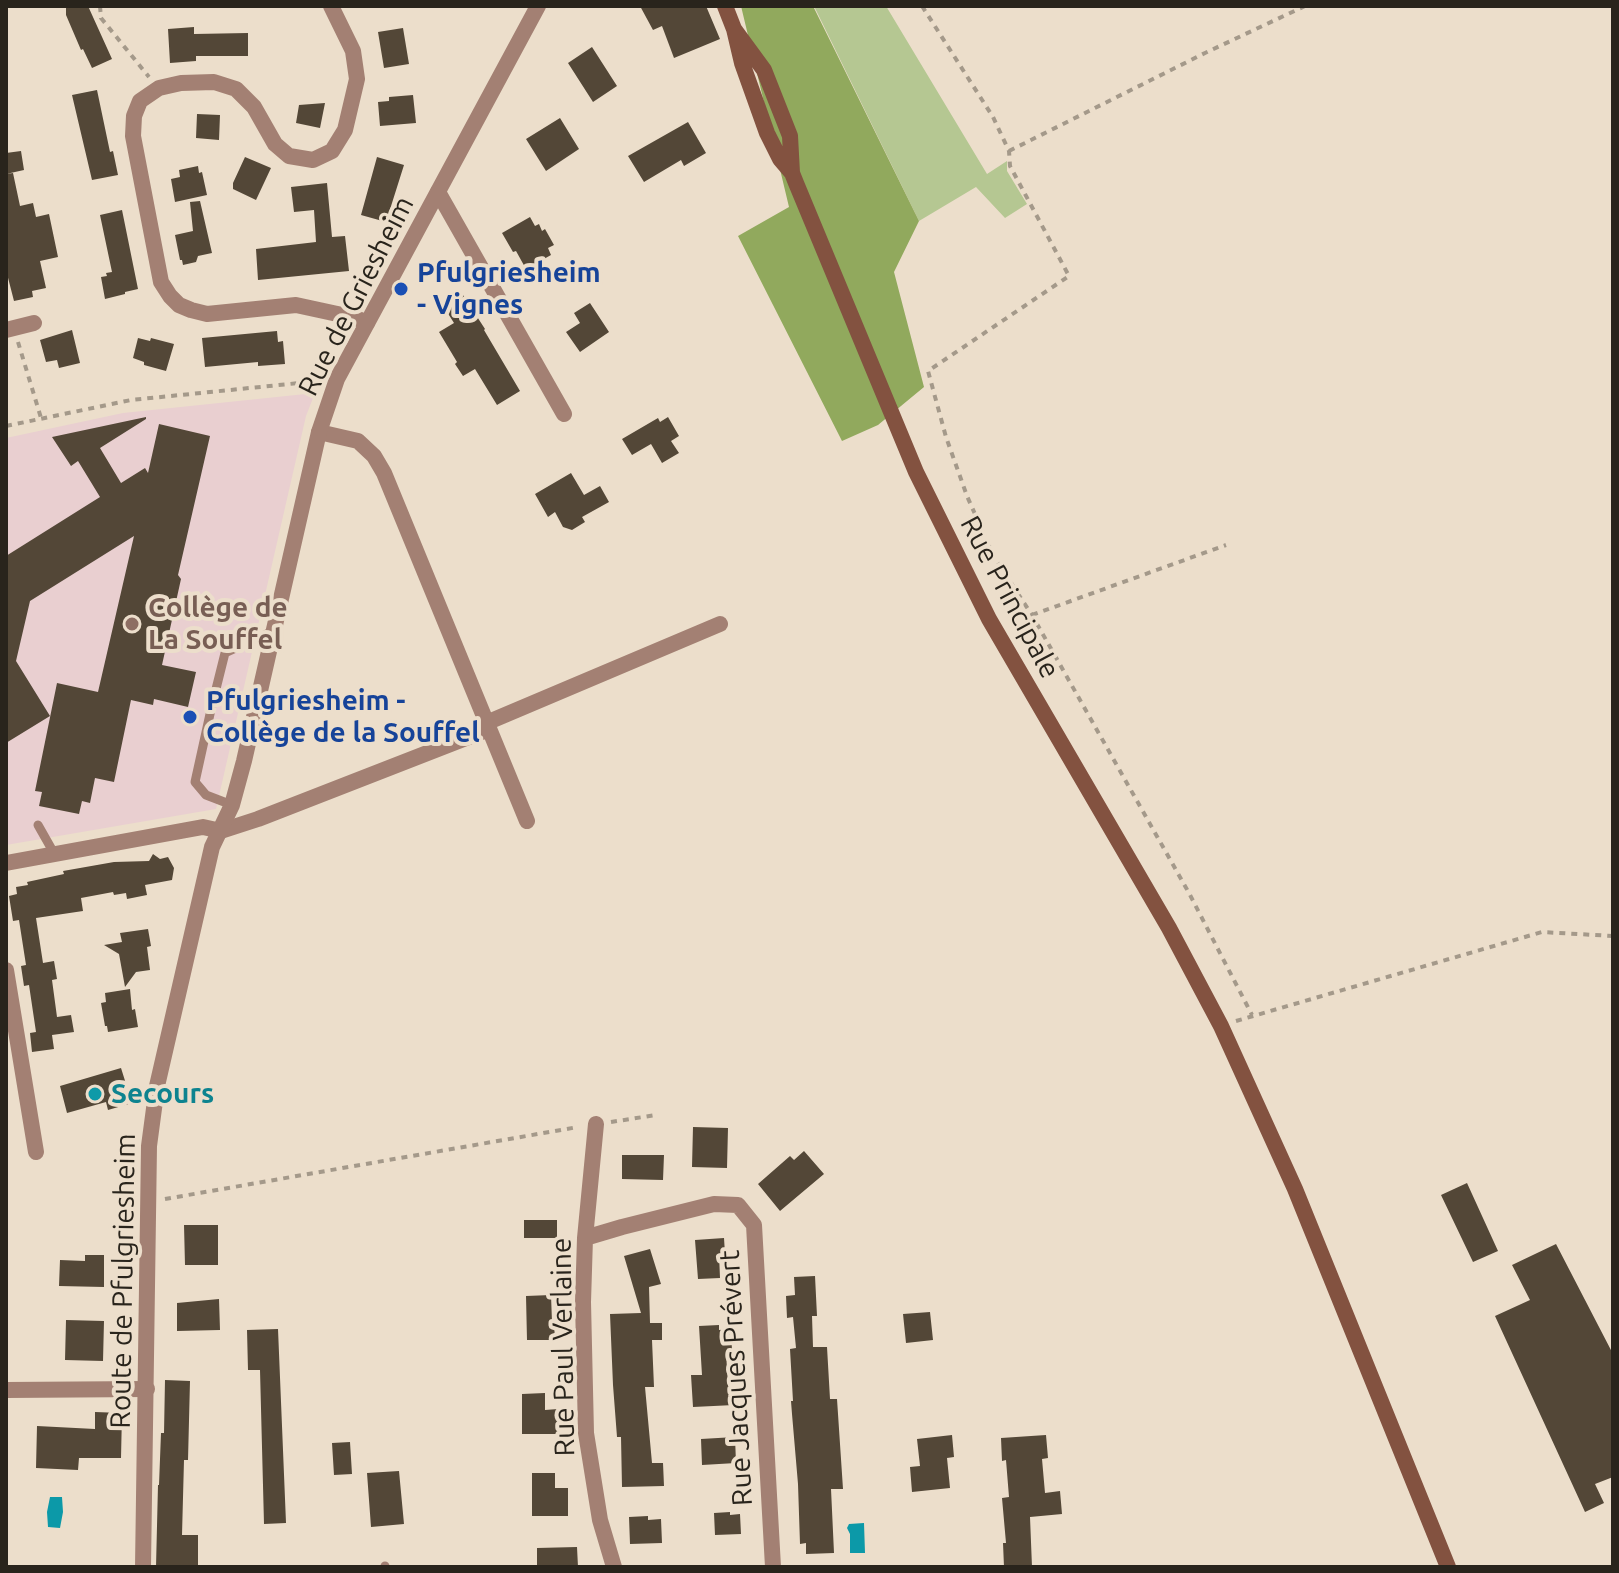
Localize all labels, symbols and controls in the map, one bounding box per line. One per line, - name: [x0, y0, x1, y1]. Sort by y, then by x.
- street label: Rue de Griesheim: [291, 191, 421, 401]
- place label: Pfulgriesheim - Vignes: [417, 256, 601, 322]
- marker: Pfulgriesheim - Vignes: [392, 280, 410, 298]
- street label: Rue Principale: [953, 510, 1067, 684]
- place label: Collège de La Souffel: [148, 591, 288, 657]
- marker: Collège de La Souffel: [123, 615, 141, 633]
- place label: Pfulgriesheim - Collège de la Souffel: [206, 684, 480, 750]
- marker: Pfulgriesheim - Collège de la Souffel: [181, 708, 199, 726]
- place label: Secours: [111, 1077, 214, 1111]
- marker: Secours: [86, 1085, 104, 1103]
- street label: Route de Pfulgriesheim: [104, 1133, 142, 1429]
- street label: Rue Paul Verlaine: [544, 1237, 582, 1457]
- street label: Rue Jacques Prévert: [713, 1249, 759, 1507]

